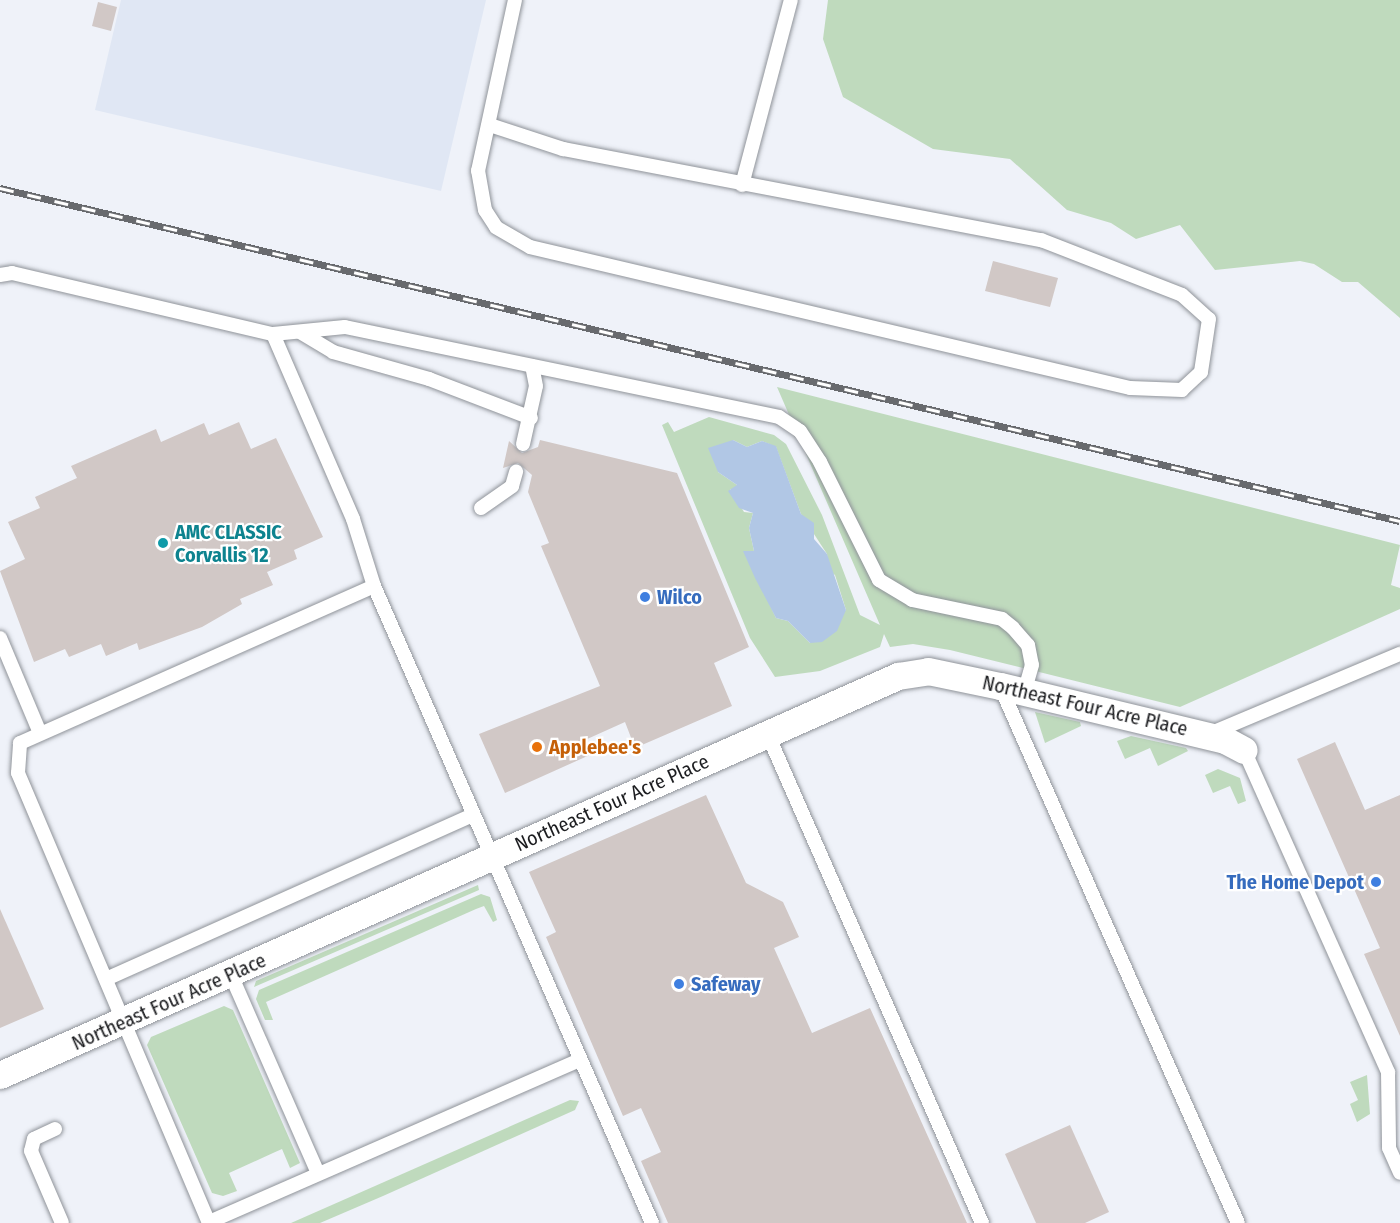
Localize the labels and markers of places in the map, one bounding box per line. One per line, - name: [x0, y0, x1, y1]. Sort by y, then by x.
- place label: AMC CLASSIC Corvallis 12: [175, 520, 282, 567]
- marker: AMC CLASSIC Corvallis 12: [156, 536, 170, 550]
- place label: Wilco: [657, 585, 702, 609]
- marker: Wilco: [638, 590, 652, 604]
- place label: Applebee's: [549, 735, 641, 759]
- marker: Applebee's: [530, 740, 544, 754]
- place label: The Home Depot: [1227, 870, 1364, 894]
- marker: The Home Depot: [1369, 875, 1383, 889]
- place label: Safeway: [691, 972, 760, 996]
- marker: Safeway: [672, 977, 686, 991]

